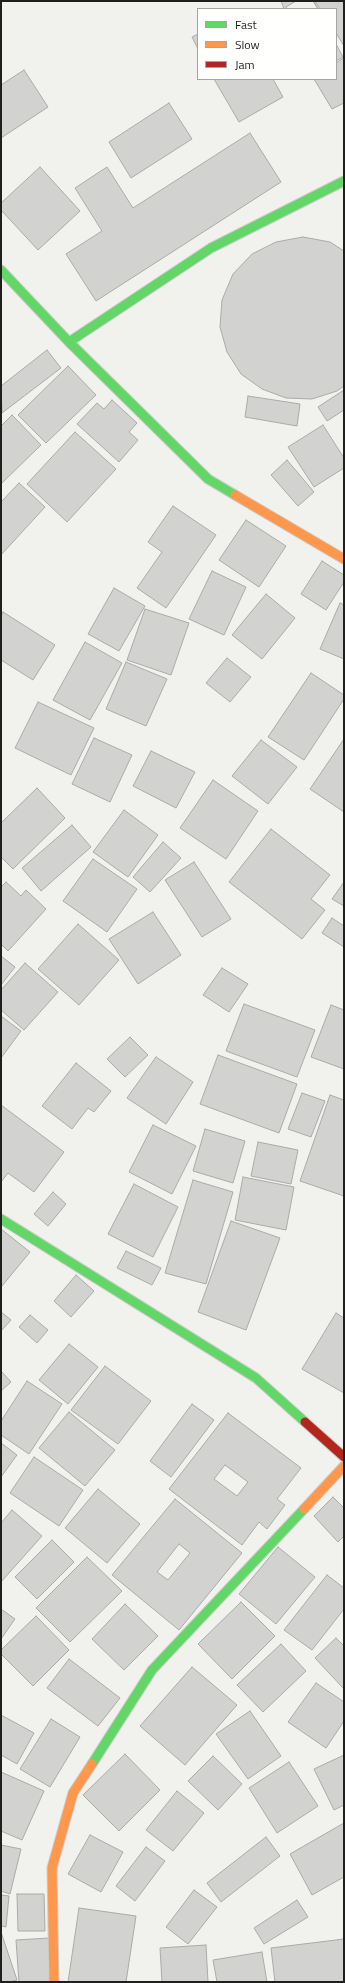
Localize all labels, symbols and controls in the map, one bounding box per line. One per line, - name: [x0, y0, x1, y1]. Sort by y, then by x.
- legend: [197, 8, 337, 80]
- text: Fast: [235, 15, 257, 34]
- text: Slow: [235, 35, 260, 54]
- text: Jam: [235, 55, 255, 74]

